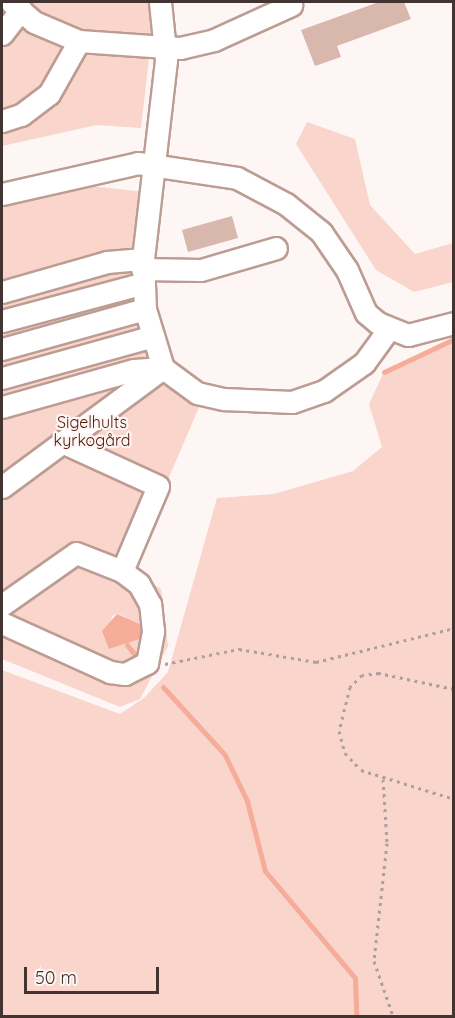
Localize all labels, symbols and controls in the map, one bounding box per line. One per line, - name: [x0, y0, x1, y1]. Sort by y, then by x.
- park label: Sigelhults kyrkogård: [54, 412, 130, 450]
- scale bar: [27, 955, 162, 993]
- text: 50 m: [35, 966, 77, 989]

